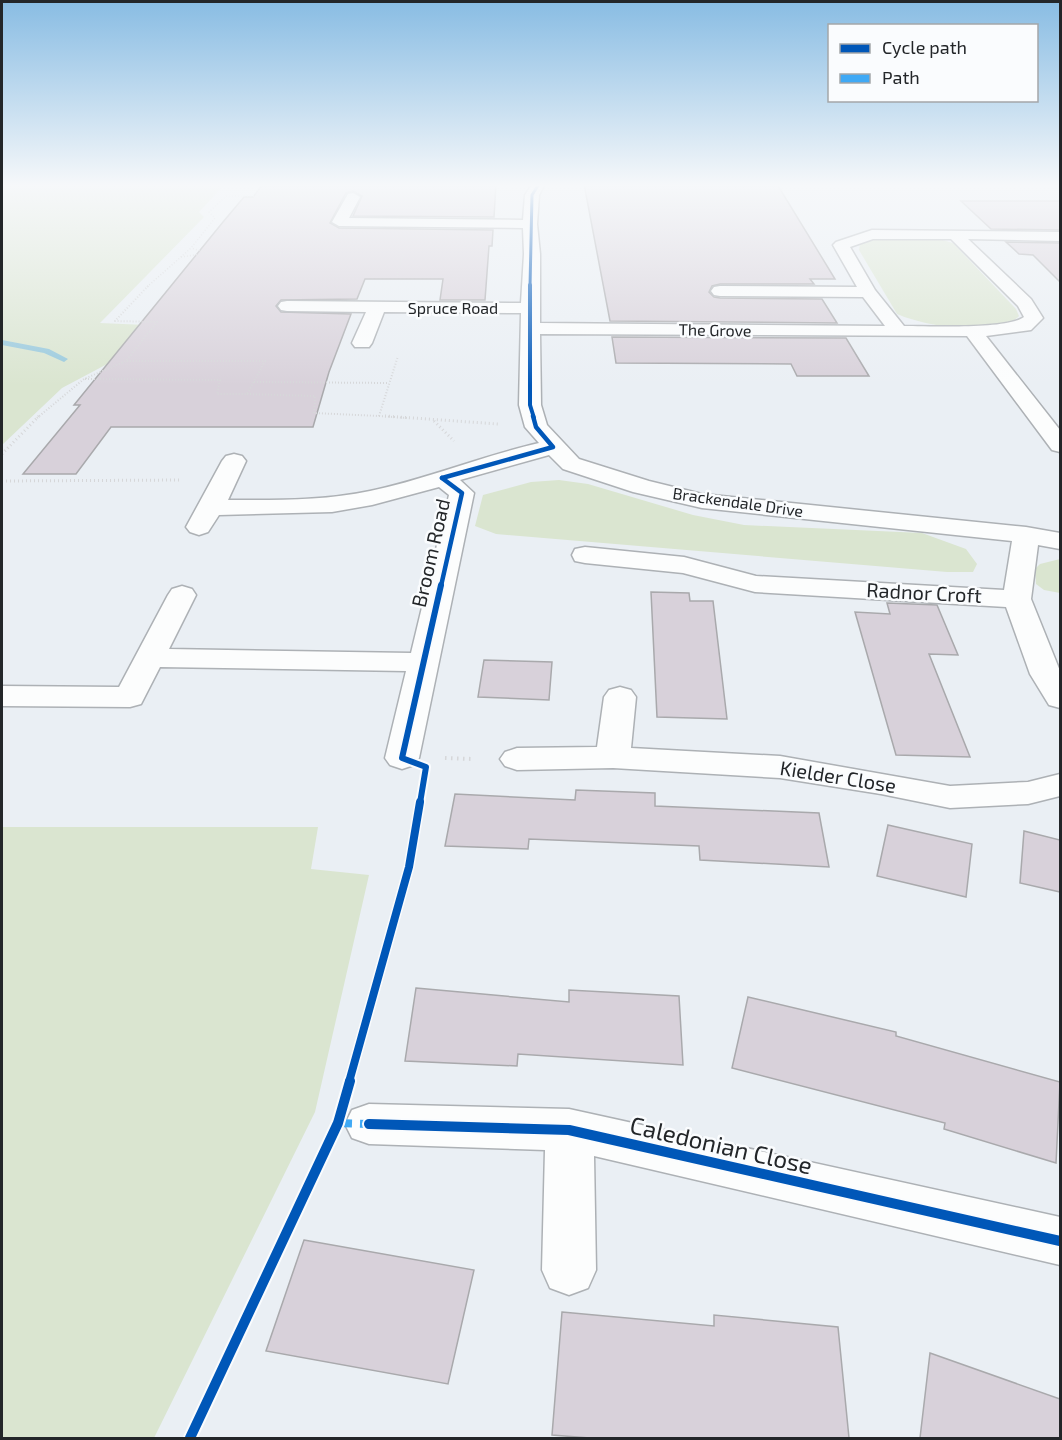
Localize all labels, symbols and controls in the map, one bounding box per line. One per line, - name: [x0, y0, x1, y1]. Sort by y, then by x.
- legend: [828, 24, 1038, 102]
- text: Cycle path: [882, 36, 967, 58]
- text: Path: [882, 66, 920, 88]
- street label: Spruce Road: [408, 298, 498, 317]
- street label: The Grove: [678, 319, 752, 340]
- street label: Brackendale Drive: [672, 483, 805, 520]
- street label: Broom Road: [406, 496, 454, 610]
- street label: Radnor Croft: [866, 577, 983, 607]
- street label: Kielder Close: [778, 755, 898, 797]
- street label: Caledonian Close: [627, 1109, 815, 1180]

